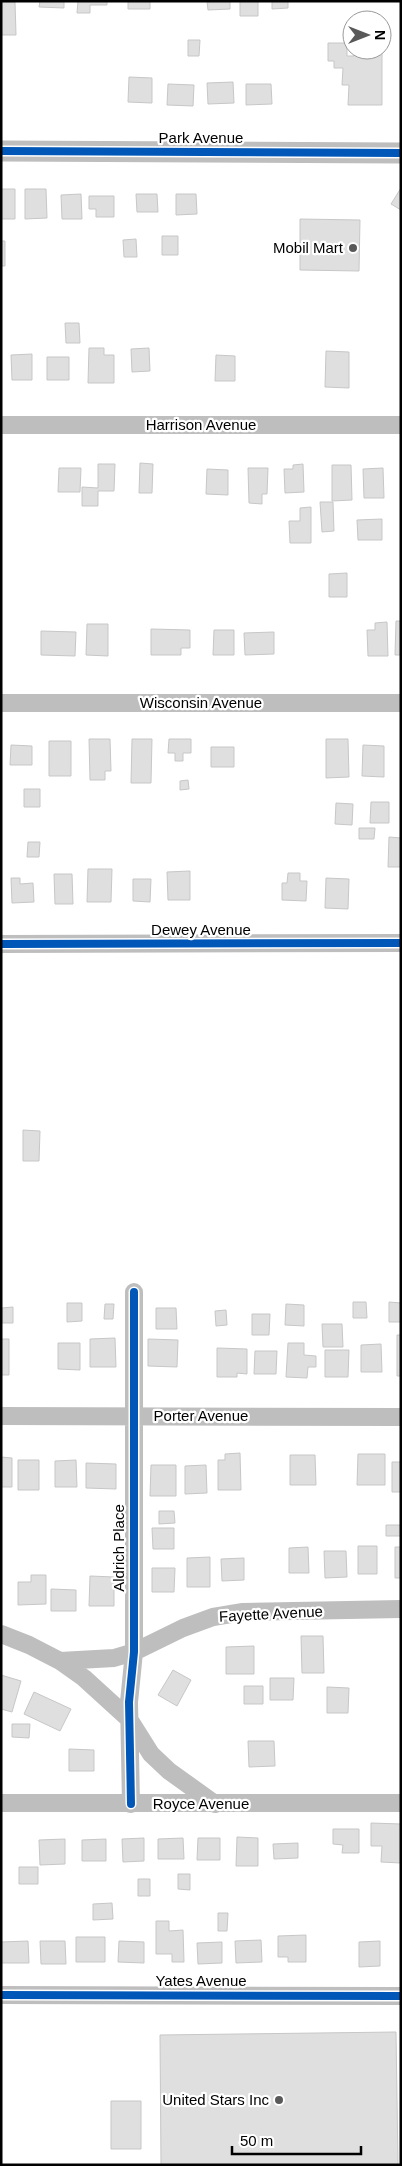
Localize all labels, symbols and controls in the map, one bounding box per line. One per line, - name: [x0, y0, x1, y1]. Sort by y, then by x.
- north arrow: [342, 10, 392, 60]
- text: N: [372, 30, 388, 40]
- street label: Park Avenue: [159, 129, 243, 146]
- place label: Mobil Mart: [273, 239, 344, 256]
- marker: Mobil Mart: [347, 242, 359, 254]
- street label: Harrison Avenue: [146, 416, 256, 433]
- street label: Wisconsin Avenue: [140, 694, 262, 711]
- street label: Dewey Avenue: [151, 921, 251, 938]
- street label: Porter Avenue: [154, 1407, 248, 1424]
- street label: Aldrich Place: [110, 1504, 127, 1592]
- street label: Fayette Avenue: [219, 1602, 323, 1625]
- street label: Royce Avenue: [153, 1795, 249, 1812]
- street label: Yates Avenue: [155, 1972, 247, 1989]
- place label: United Stars Inc: [162, 2091, 269, 2108]
- marker: United Stars Inc: [273, 2094, 285, 2106]
- scale bar: [232, 2124, 361, 2156]
- text: 50 m: [240, 2132, 273, 2149]

